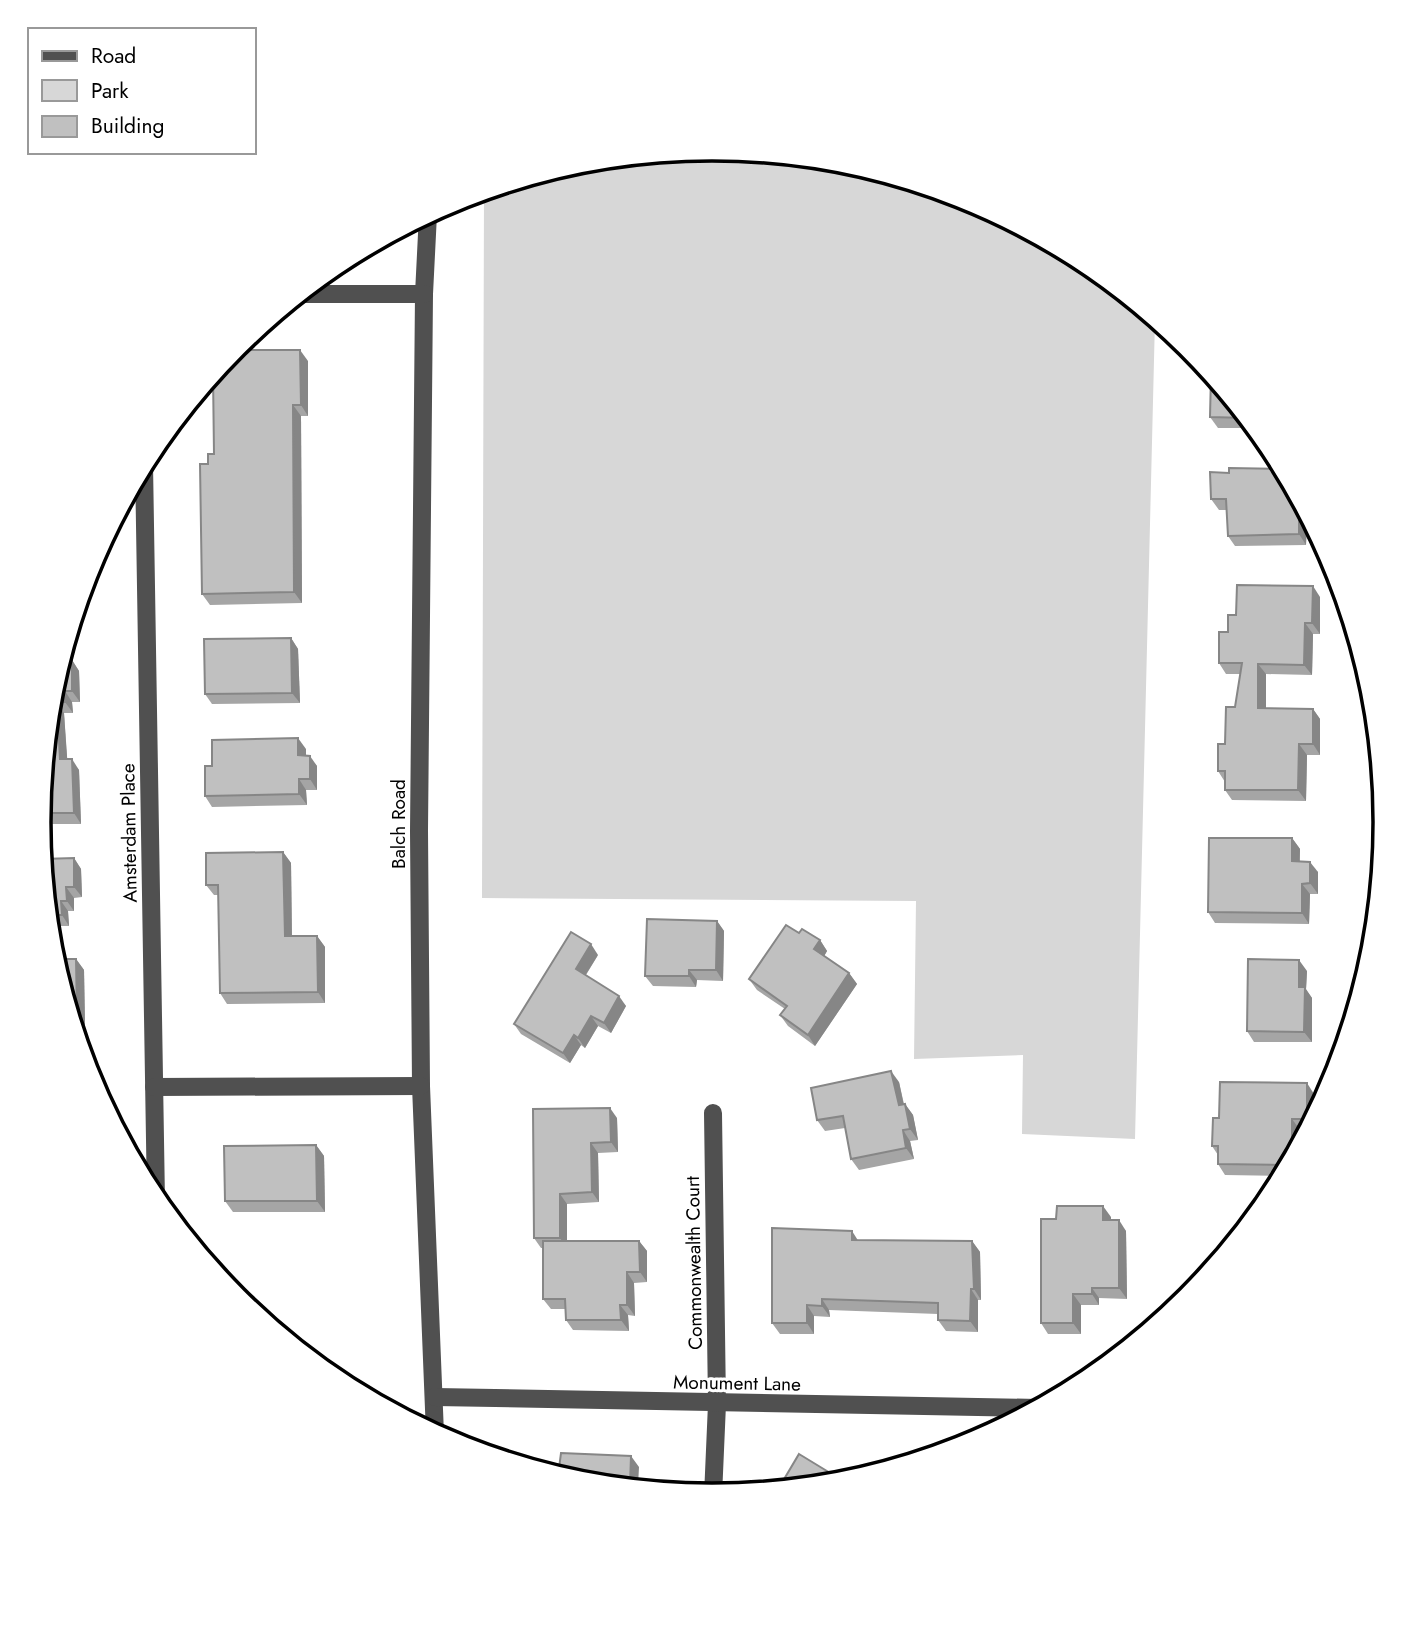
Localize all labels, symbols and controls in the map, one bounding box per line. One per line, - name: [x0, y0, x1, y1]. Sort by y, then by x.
- legend: [28, 28, 256, 154]
- text: Road: [91, 41, 136, 71]
- text: Park: [91, 76, 129, 106]
- text: Building: [91, 111, 164, 141]
- street label: Amsterdam Place: [114, 763, 144, 903]
- street label: Balch Road: [385, 779, 412, 869]
- street label: Commonwealth Court: [679, 1175, 709, 1350]
- street label: Monument Lane: [673, 1368, 801, 1398]

